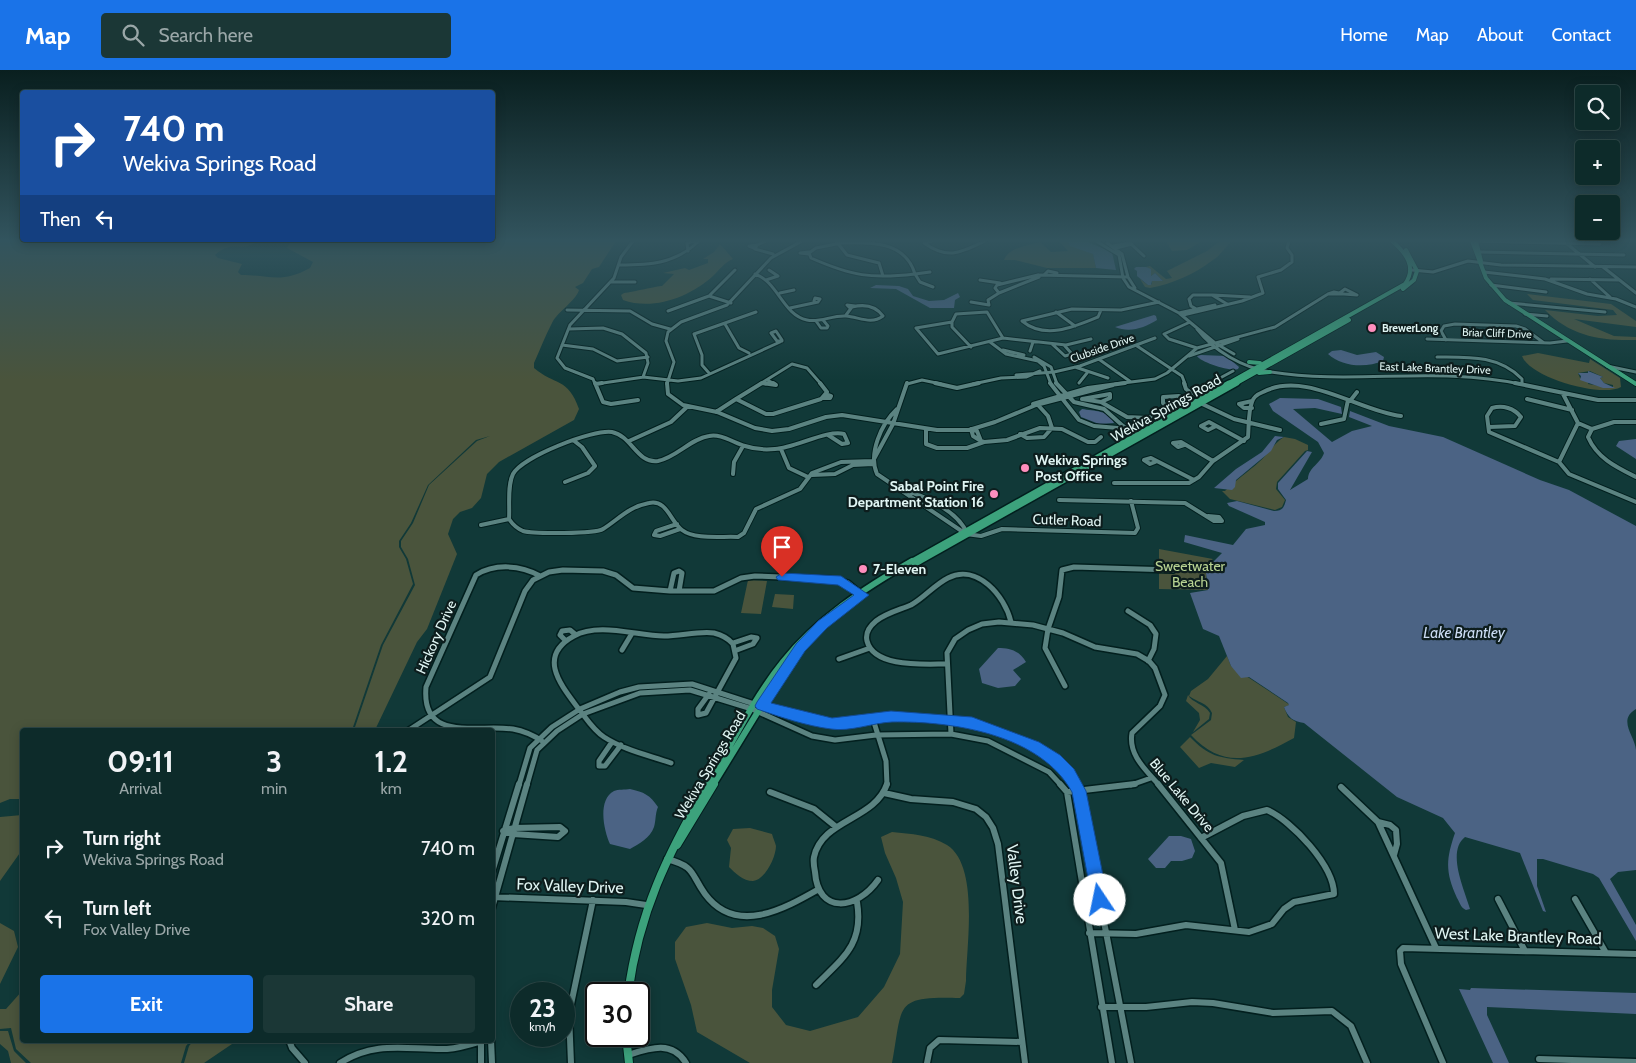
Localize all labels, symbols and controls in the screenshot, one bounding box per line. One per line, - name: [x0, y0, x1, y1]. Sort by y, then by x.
- search box: [101, 13, 451, 58]
- text: Map: [25, 21, 71, 50]
- icon: search: [119, 21, 147, 49]
- text: Search here: [159, 24, 253, 47]
- text: Home: [1340, 24, 1388, 46]
- text: Map: [1416, 24, 1449, 46]
- text: About: [1477, 24, 1523, 46]
- text: Contact: [1551, 24, 1611, 46]
- map controls: [1575, 85, 1620, 240]
- button: search: [1575, 85, 1620, 130]
- text: 740 m: [123, 107, 224, 150]
- icon: right: [40, 110, 105, 175]
- button: +: [1575, 140, 1620, 185]
- text: Wekiva Springs Road: [123, 150, 317, 177]
- button: −: [1575, 195, 1620, 240]
- icon: left: [91, 205, 119, 233]
- text: Then: [40, 208, 81, 231]
- place label: BrewerLong: [1382, 321, 1439, 335]
- marker: BrewerLong: [1366, 322, 1378, 334]
- street label: Briar Cliff Drive: [1462, 325, 1532, 341]
- street label: Clubside Drive: [1068, 330, 1136, 366]
- street label: East Lake Brantley Drive: [1379, 359, 1491, 377]
- street label: Wekiva Springs Road: [1108, 370, 1224, 446]
- place label: Wekiva Springs Post Office: [1035, 451, 1127, 485]
- marker: Wekiva Springs Post Office: [1019, 462, 1031, 474]
- place label: Sabal Point Fire Department Station 16: [848, 477, 984, 511]
- marker: Sabal Point Fire Department Station 16: [988, 488, 1000, 500]
- street label: Cutler Road: [1032, 510, 1102, 530]
- pin: [761, 526, 803, 577]
- icon: arrive: [768, 533, 796, 561]
- park label: Sweetwater Beach: [1155, 557, 1226, 591]
- place label: 7-Eleven: [873, 560, 926, 578]
- marker: 7-Eleven: [857, 563, 869, 575]
- street label: Hickory Drive: [412, 597, 460, 677]
- water label: Lake Brantley: [1423, 624, 1506, 642]
- street label: Wekiva Springs Road: [671, 708, 749, 822]
- text: 09:11: [107, 743, 174, 780]
- text: 3: [266, 743, 282, 780]
- text: 1.2: [374, 743, 408, 780]
- street label: Blue Lake Drive: [1146, 754, 1218, 836]
- text: Arrival: [119, 779, 162, 798]
- text: min: [261, 779, 287, 798]
- text: km: [381, 779, 402, 798]
- text: Turn right: [83, 827, 161, 850]
- icon: right: [40, 834, 68, 862]
- text: 740 m: [421, 837, 475, 860]
- street label: Valley Drive: [1003, 843, 1031, 925]
- text: Wekiva Springs Road: [83, 850, 224, 869]
- position arrow: [1073, 873, 1125, 925]
- street label: Fox Valley Drive: [516, 875, 624, 897]
- text: Turn left: [83, 897, 151, 920]
- icon: left: [40, 904, 68, 932]
- text: 320 m: [421, 907, 475, 930]
- text: Fox Valley Drive: [83, 920, 190, 939]
- street label: West Lake Brantley Road: [1434, 924, 1602, 948]
- button: Exit: [40, 975, 253, 1033]
- button: Share: [263, 975, 475, 1033]
- speed limit sign: 30: [585, 982, 650, 1047]
- text: 23: [529, 993, 556, 1023]
- text: km/h: [529, 1019, 556, 1034]

